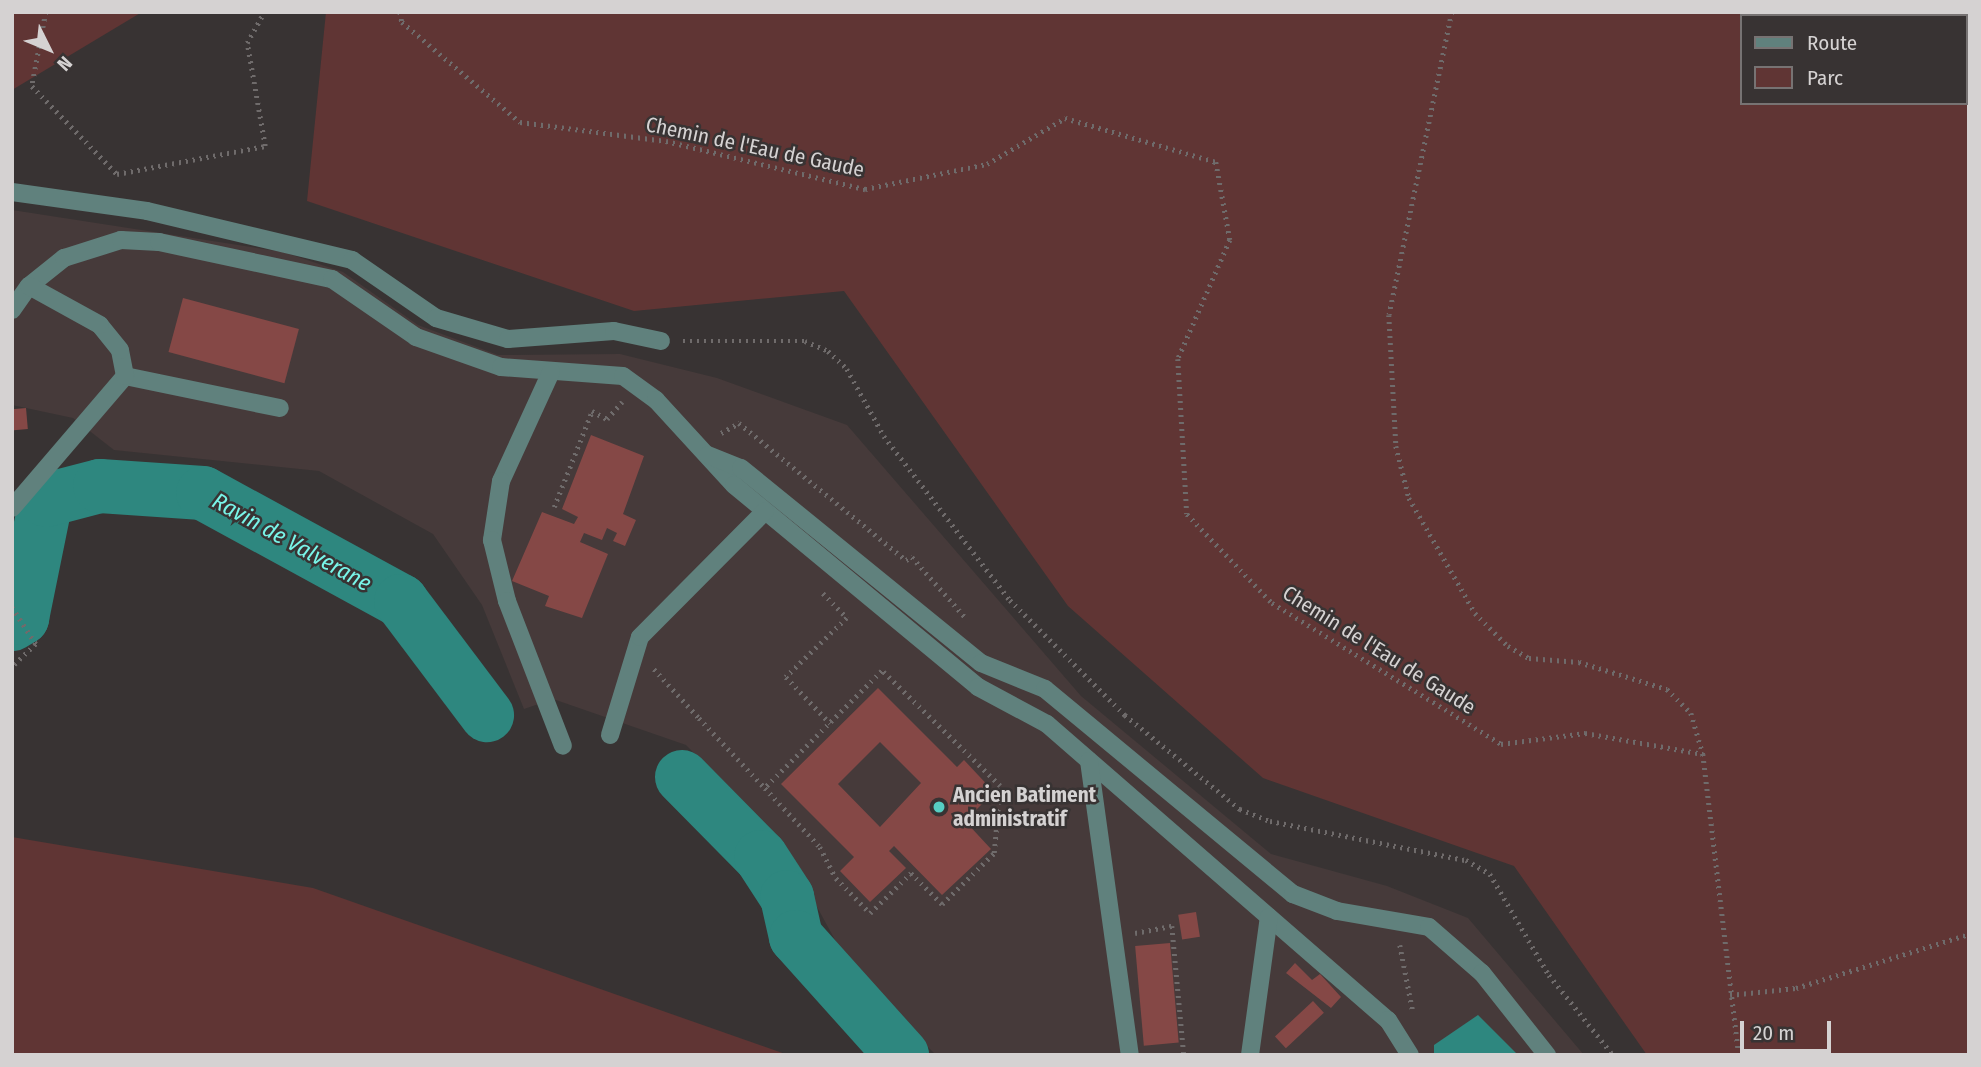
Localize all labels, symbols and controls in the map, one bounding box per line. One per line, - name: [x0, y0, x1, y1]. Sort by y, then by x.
- north arrow: [14, 14, 84, 84]
- legend: [1740, 14, 1967, 105]
- text: Route: [1807, 30, 1857, 56]
- text: N: [52, 52, 77, 76]
- text: Parc: [1807, 65, 1843, 91]
- street label: Chemin de l'Eau de Gaude: [643, 112, 867, 182]
- water label: Ravin de Valverane: [208, 487, 376, 597]
- street label: Chemin de l'Eau de Gaude: [1278, 580, 1480, 720]
- place label: Ancien Batiment administratif: [953, 782, 1096, 832]
- marker: Ancien Batiment administratif: [931, 799, 947, 815]
- scale bar: [1743, 1007, 1834, 1052]
- text: 20 m: [1753, 1020, 1794, 1046]

